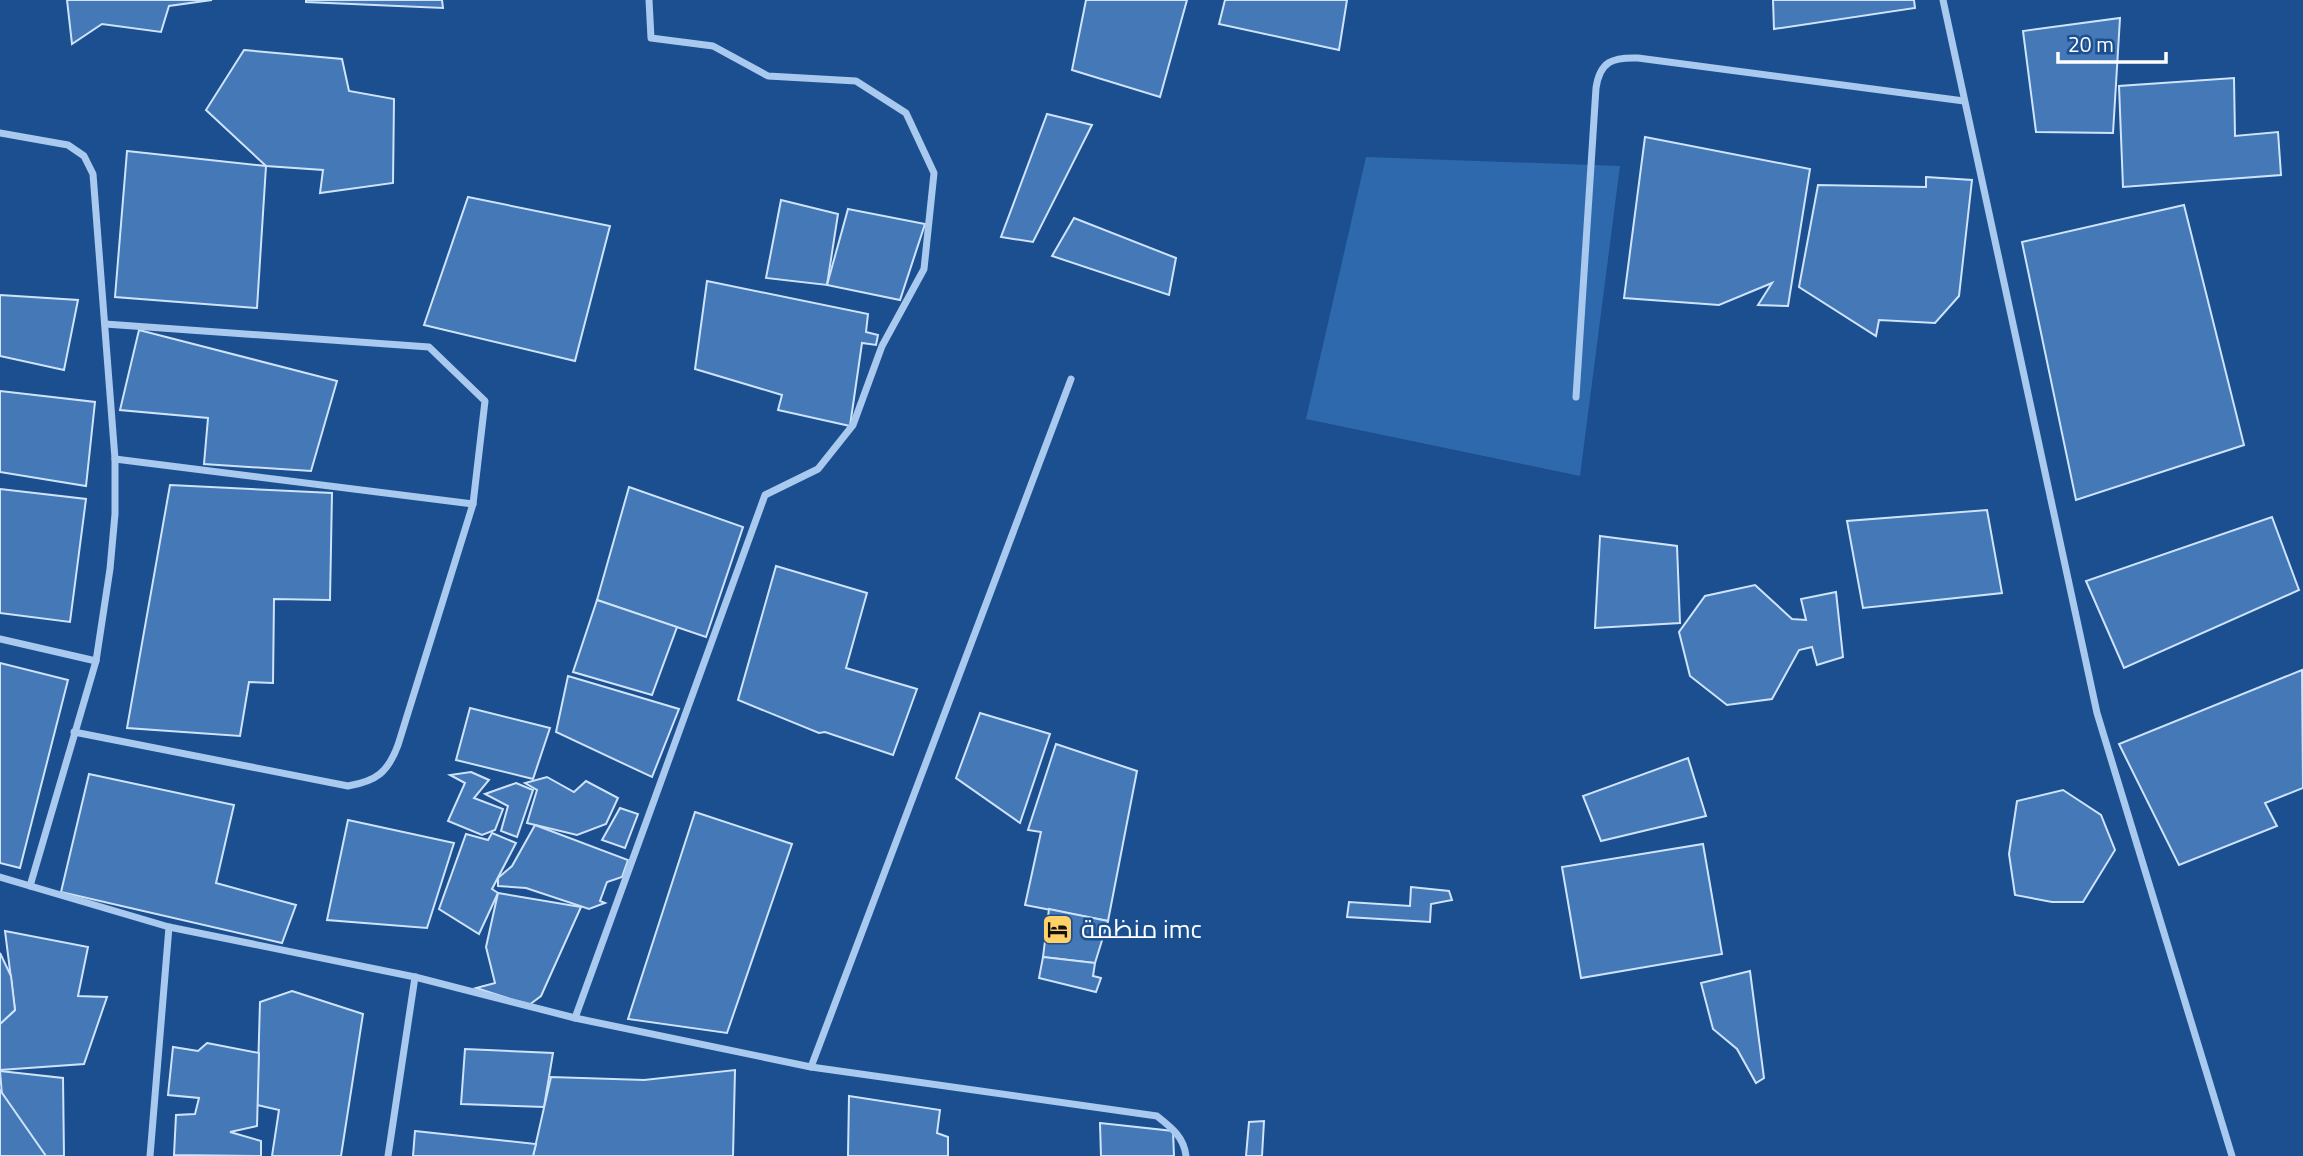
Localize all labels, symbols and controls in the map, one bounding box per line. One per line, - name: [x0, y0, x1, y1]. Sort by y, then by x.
- scale bar: [2058, 21, 2166, 65]
- text: 20 m: [2068, 28, 2114, 60]
- place label: منظمة imc: [1081, 909, 1202, 948]
- hotel icon: منظمة imc: [1041, 912, 1075, 946]

